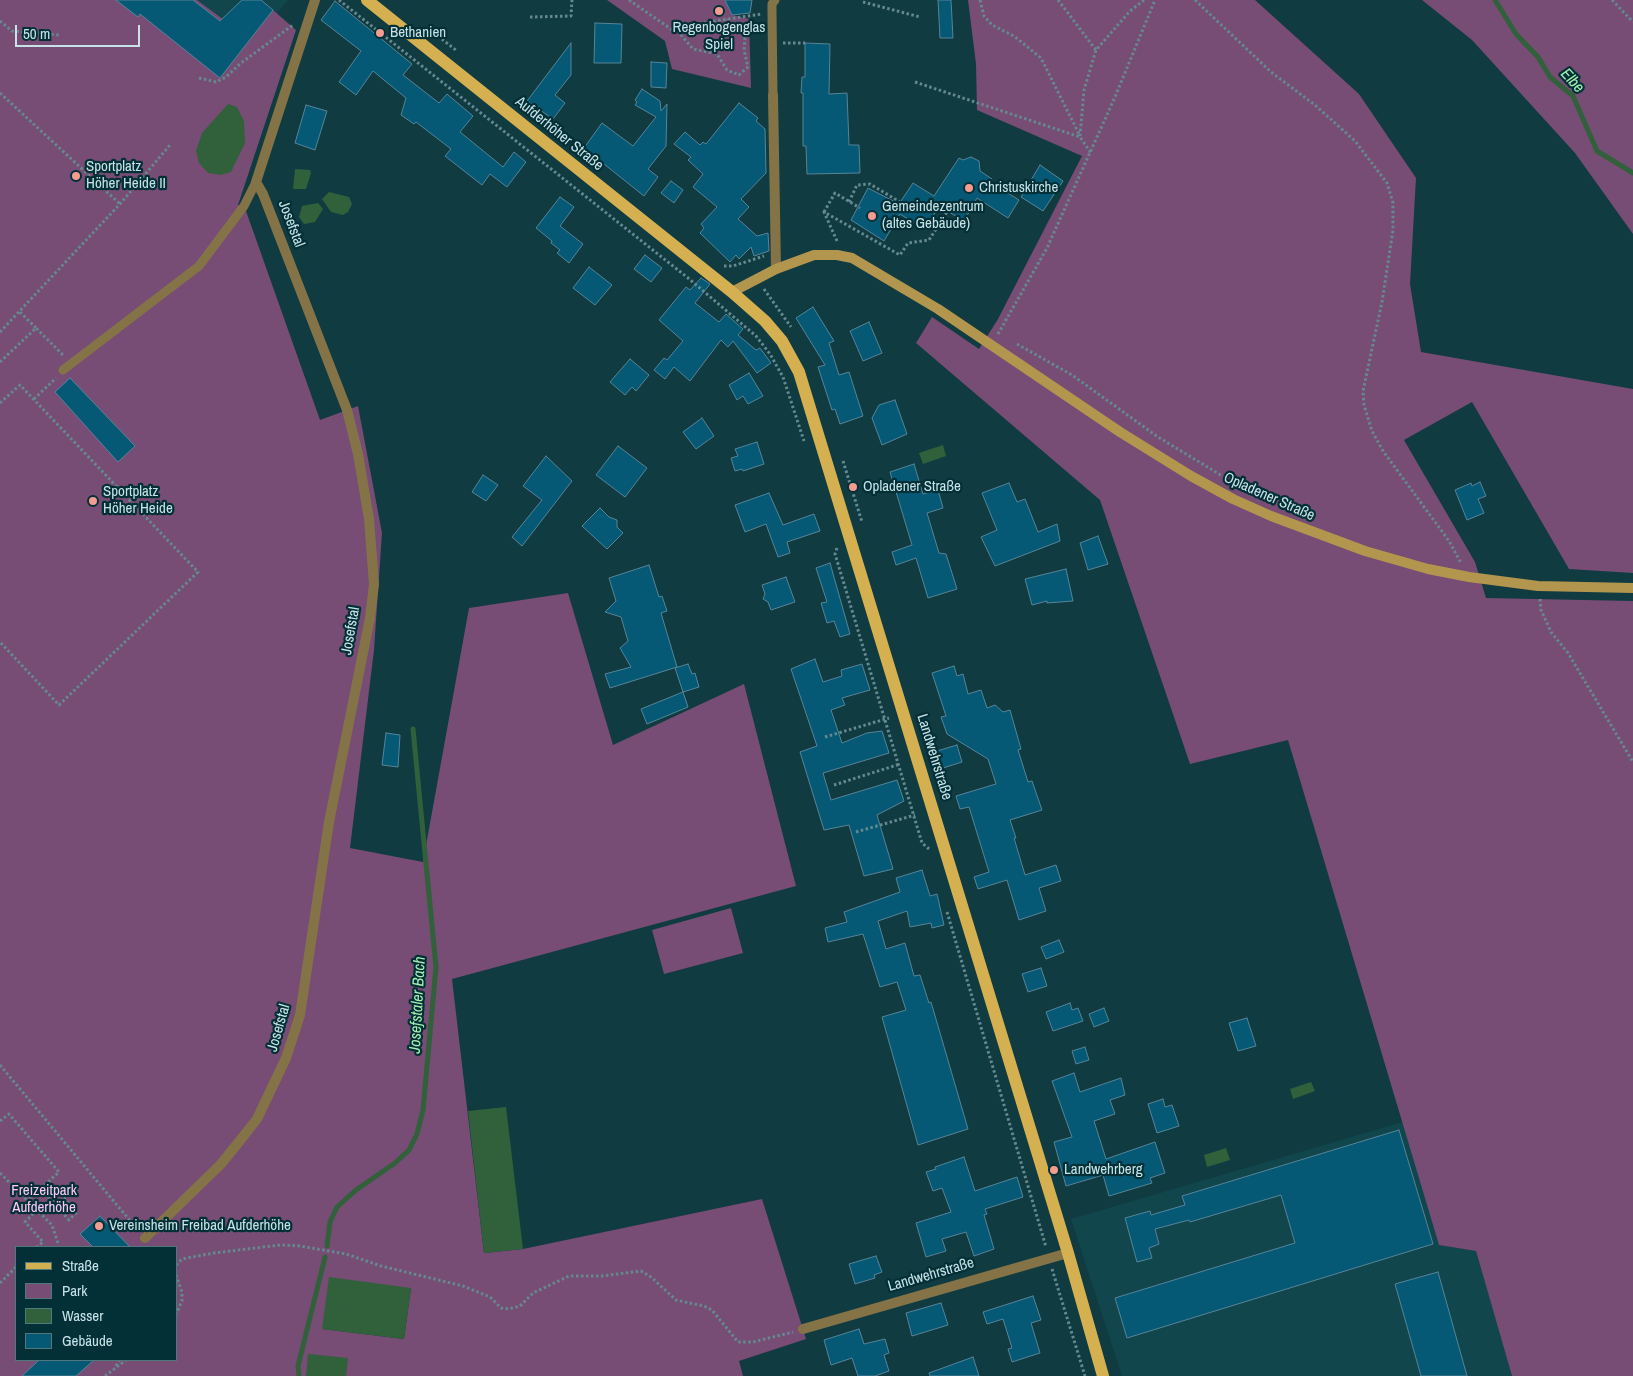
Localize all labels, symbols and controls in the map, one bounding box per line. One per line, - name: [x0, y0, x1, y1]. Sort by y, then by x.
- marker: Regenbogenglas Spiel: [713, 5, 725, 17]
- scale bar: [18, 15, 142, 47]
- place label: Regenbogenglas Spiel: [673, 19, 765, 54]
- text: 50 m: [23, 23, 50, 44]
- place label: Bethanien: [390, 24, 446, 42]
- marker: Bethanien: [374, 27, 386, 39]
- water label: Elbe: [1556, 65, 1588, 97]
- street label: Aufderhöher Straße: [511, 93, 607, 175]
- place label: Sportplatz Höher Heide II: [86, 158, 166, 193]
- marker: Sportplatz Höher Heide II: [70, 170, 82, 182]
- place label: Christuskirche: [979, 179, 1058, 197]
- marker: Christuskirche: [963, 182, 975, 194]
- street label: Josefstal: [274, 198, 308, 250]
- place label: Gemeindezentrum (altes Gebäude): [882, 198, 984, 233]
- marker: Gemeindezentrum (altes Gebäude): [866, 210, 878, 222]
- street label: Opladener Straße: [1221, 469, 1317, 525]
- place label: Opladener Straße: [863, 478, 961, 496]
- marker: Opladener Straße: [847, 481, 859, 493]
- place label: Sportplatz Höher Heide: [103, 483, 173, 518]
- marker: Sportplatz Höher Heide: [87, 495, 99, 507]
- street label: Josefstal: [338, 606, 364, 656]
- street label: Landwehrstraße: [912, 712, 956, 802]
- water label: Josefstaler Bach: [406, 956, 430, 1054]
- street label: Josefstal: [264, 1002, 294, 1054]
- place label: Landwehrberg: [1064, 1161, 1143, 1179]
- marker: Landwehrberg: [1048, 1164, 1060, 1176]
- park label: Freizeitpark Aufderhöhe: [11, 1182, 77, 1217]
- place label: Vereinsheim Freibad Aufderhöhe: [109, 1217, 291, 1235]
- marker: Vereinsheim Freibad Aufderhöhe: [93, 1220, 105, 1232]
- legend: [15, 1246, 178, 1361]
- street label: Landwehrstraße: [886, 1254, 976, 1296]
- text: Straße: [62, 1255, 99, 1276]
- text: Park: [62, 1280, 87, 1301]
- text: Wasser: [62, 1305, 103, 1326]
- text: Gebäude: [62, 1330, 113, 1351]

